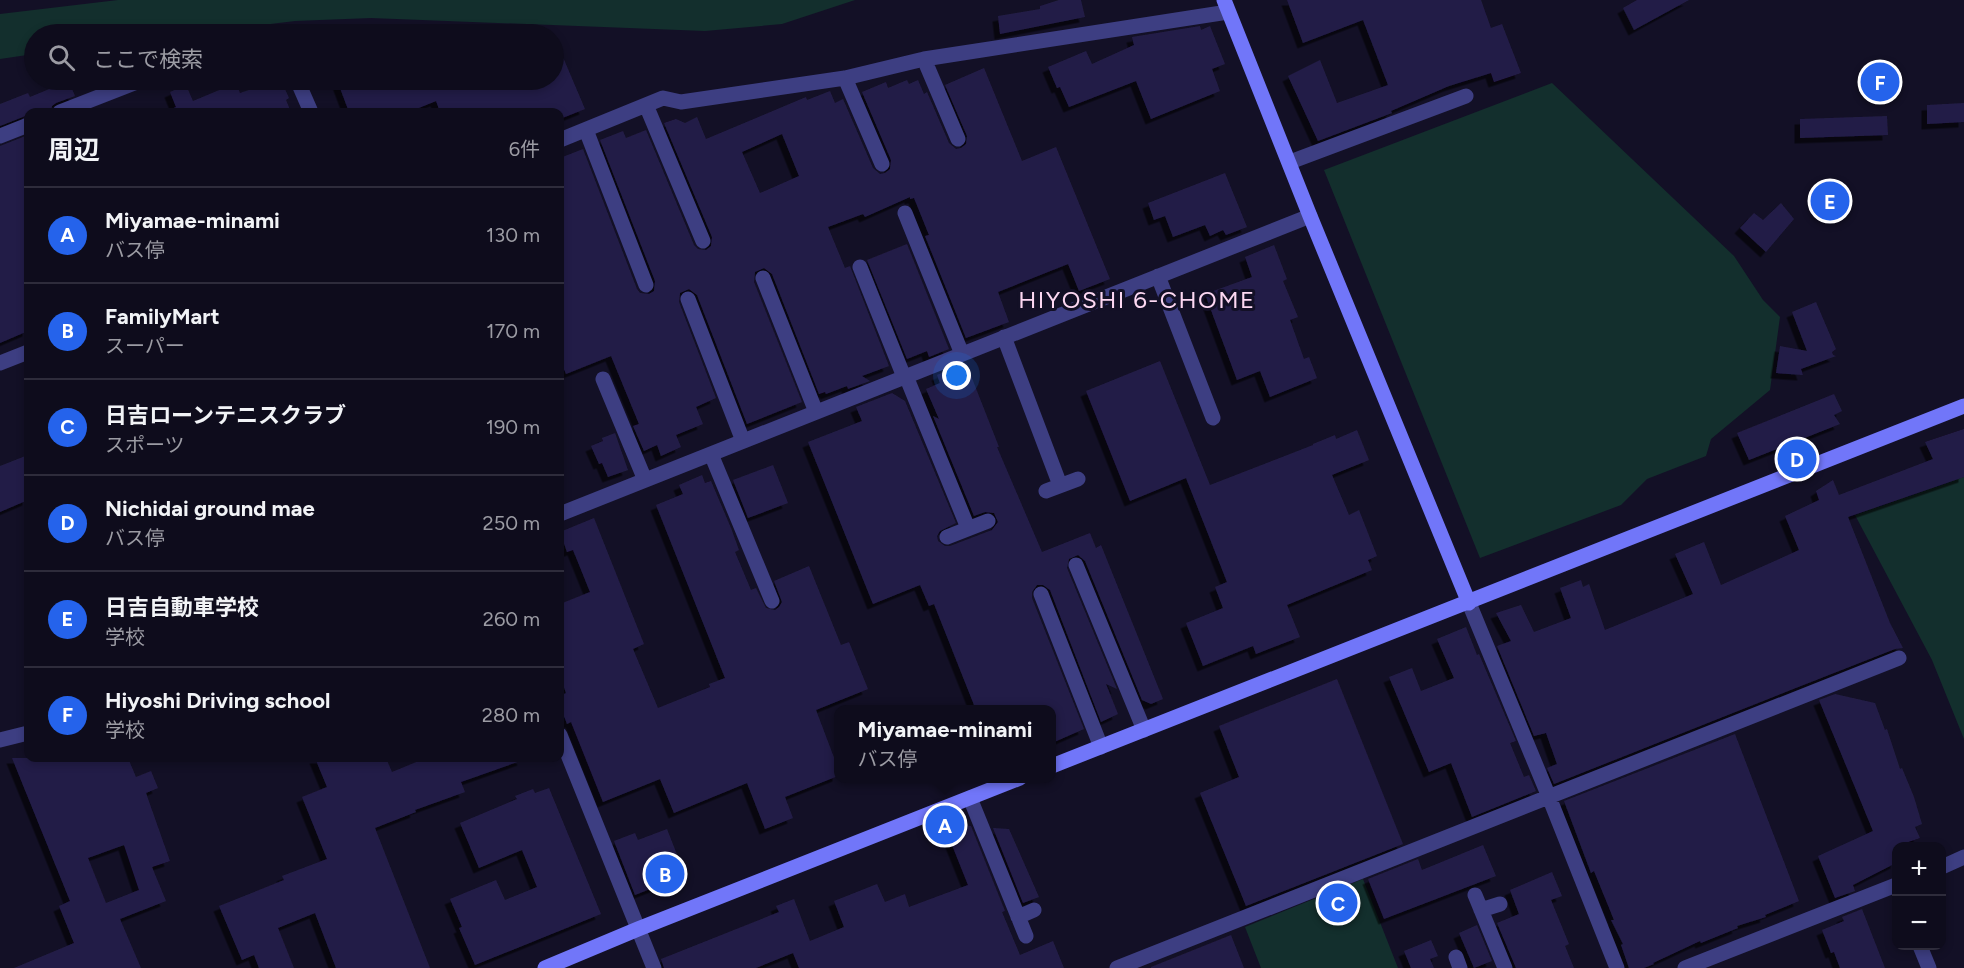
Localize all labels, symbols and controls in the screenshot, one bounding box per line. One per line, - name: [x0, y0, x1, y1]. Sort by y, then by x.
- search box: [24, 24, 564, 90]
- icon: search: [45, 41, 78, 74]
- text: ここで検索: [93, 46, 203, 73]
- pin: F: [1860, 60, 1900, 104]
- text: 周辺: [48, 134, 100, 166]
- text: 6件: [509, 137, 540, 161]
- pin: E: [1810, 178, 1850, 224]
- text: Miyamae-minami: [105, 207, 280, 234]
- text: A: [60, 223, 75, 247]
- text: 130 m: [486, 223, 540, 247]
- text: バス停: [105, 238, 165, 262]
- district label: HIYOSHI 6-CHOME: [1018, 285, 1256, 314]
- text: FamilyMart: [105, 303, 220, 330]
- text: B: [61, 319, 74, 343]
- text: 170 m: [486, 319, 540, 343]
- text: スーパー: [105, 334, 185, 358]
- your location: [942, 361, 971, 390]
- text: 日吉ローンテニスクラブ: [105, 402, 346, 429]
- text: C: [60, 415, 75, 439]
- text: 190 m: [486, 415, 540, 439]
- text: スポーツ: [105, 433, 185, 457]
- pin: D: [1778, 436, 1816, 482]
- text: Nichidai ground mae: [105, 495, 315, 522]
- text: D: [61, 511, 75, 535]
- text: 250 m: [483, 511, 540, 535]
- text: バス停: [105, 526, 165, 550]
- text: 日吉自動車学校: [105, 594, 259, 621]
- text: E: [62, 607, 73, 631]
- text: 260 m: [483, 607, 540, 631]
- text: 学校: [105, 625, 145, 649]
- text: Hiyoshi Driving school: [105, 687, 330, 714]
- text: F: [62, 703, 73, 727]
- text: 280 m: [482, 703, 540, 727]
- popup: [834, 705, 1056, 783]
- text: Miyamae-minami: [858, 716, 1032, 743]
- text: 学校: [105, 718, 145, 742]
- text: バス停: [858, 747, 918, 771]
- pin: A: [926, 802, 964, 848]
- map controls: [1892, 842, 1946, 950]
- button: +: [1892, 842, 1946, 896]
- pin: B: [646, 852, 684, 896]
- pin: C: [1318, 880, 1358, 926]
- button: −: [1892, 896, 1946, 950]

